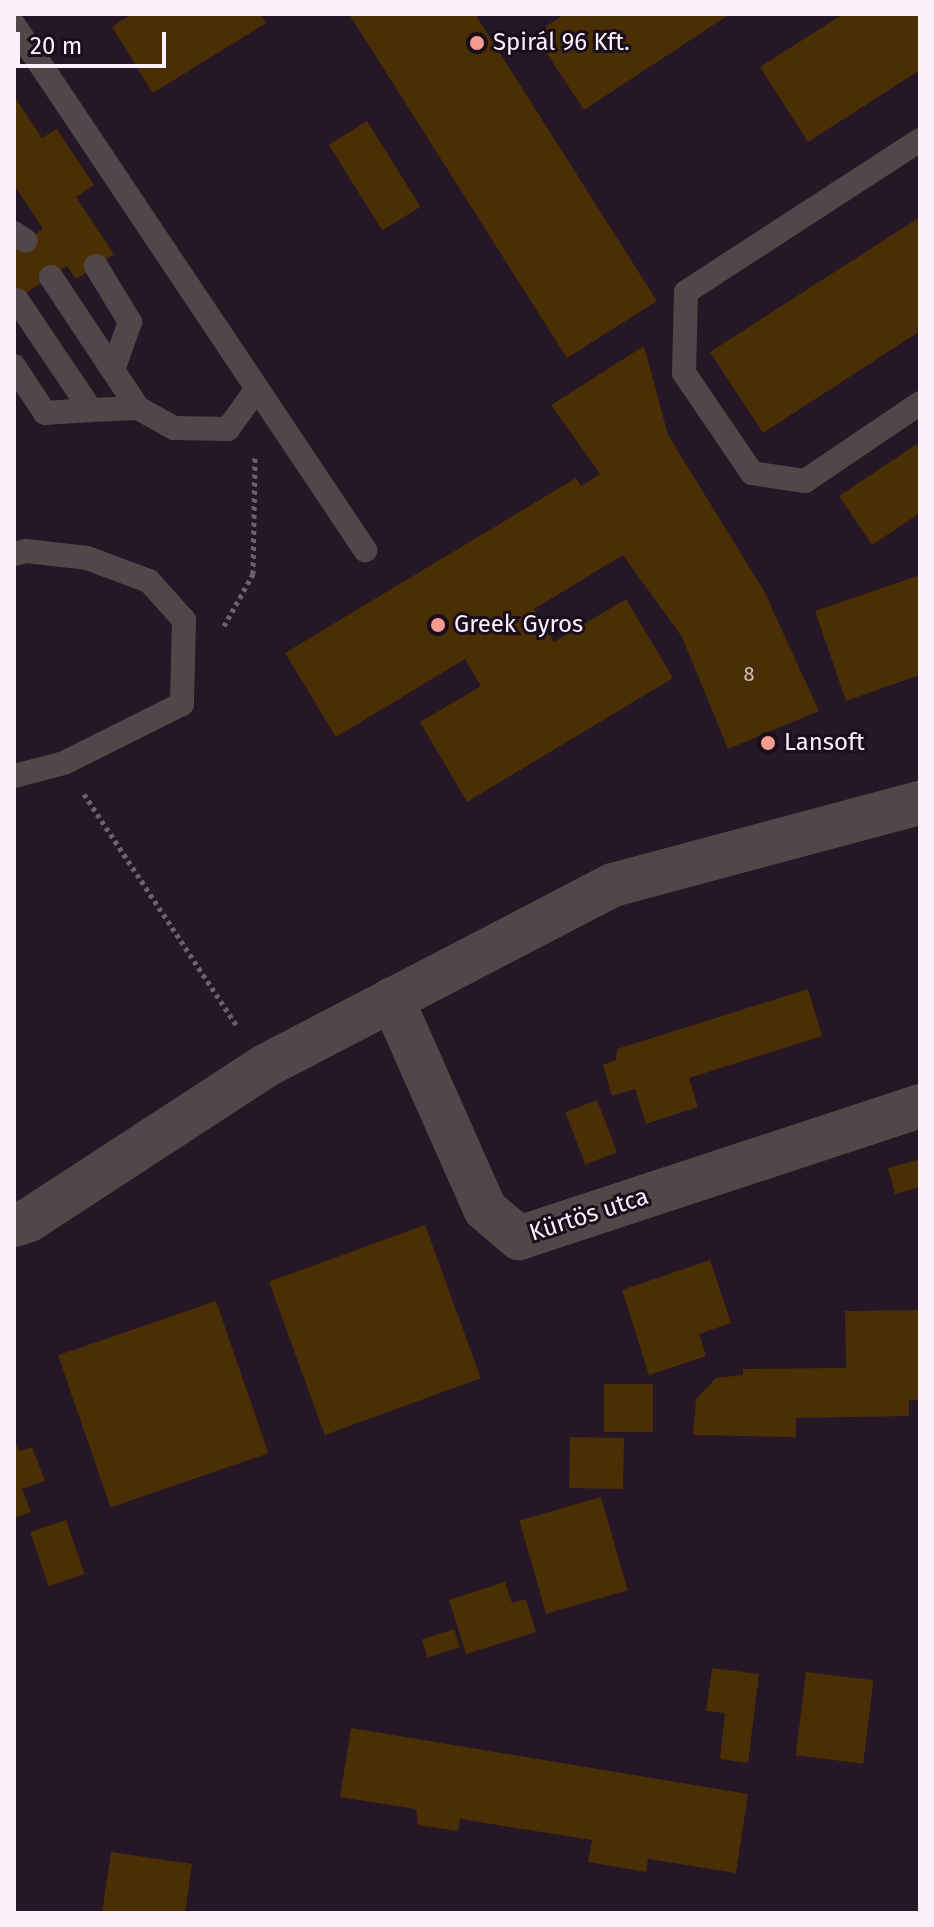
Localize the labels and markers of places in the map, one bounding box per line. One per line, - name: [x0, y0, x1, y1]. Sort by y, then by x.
- place label: Spirál 96 Kft.: [493, 29, 630, 57]
- marker: Spirál 96 Kft.: [468, 34, 486, 52]
- place label: Greek Gyros: [454, 611, 583, 639]
- marker: Greek Gyros: [429, 616, 447, 634]
- place label: Lansoft: [784, 729, 865, 757]
- marker: Lansoft: [759, 734, 777, 752]

